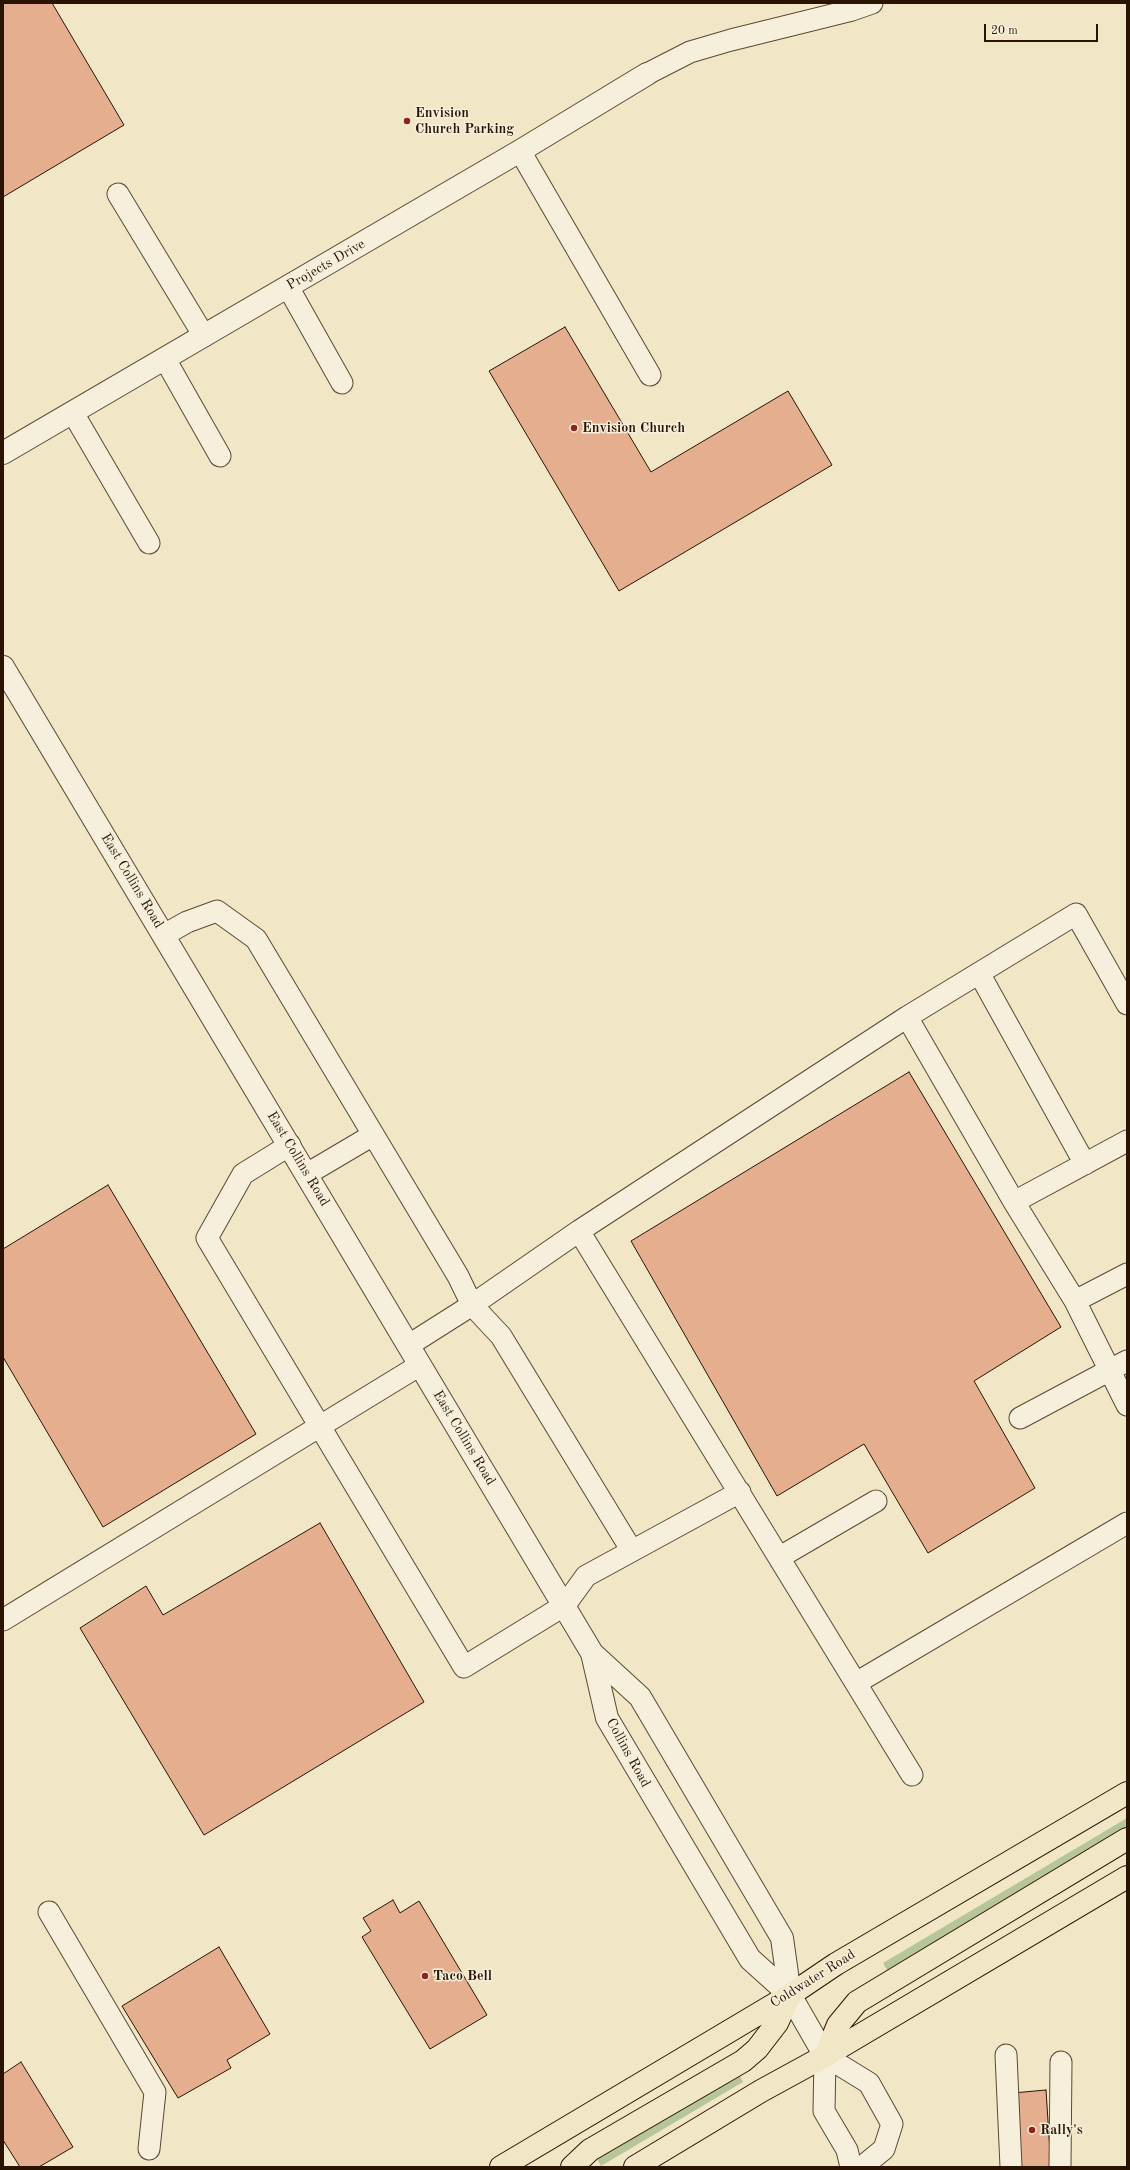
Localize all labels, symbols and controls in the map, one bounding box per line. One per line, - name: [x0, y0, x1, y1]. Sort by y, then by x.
- scale bar: [986, 16, 1100, 42]
- text: 20 m: [991, 25, 1018, 37]
- place label: Envision Church Parking: [415, 105, 514, 138]
- marker: Envision Church Parking: [402, 116, 412, 126]
- street label: Projects Drive: [284, 236, 368, 294]
- place label: Envision Church: [582, 420, 685, 436]
- marker: Envision Church: [569, 423, 579, 433]
- street label: East Collins Road: [97, 830, 167, 932]
- street label: East Collins Road: [263, 1108, 333, 1210]
- street label: East Collins Road: [429, 1387, 499, 1489]
- street label: Collins Road: [602, 1716, 654, 1790]
- street label: Coldwater Road: [767, 1946, 859, 2012]
- place label: Taco Bell: [433, 1968, 492, 1984]
- marker: Taco Bell: [420, 1971, 430, 1981]
- place label: Rally's: [1040, 2122, 1083, 2138]
- marker: Rally's: [1027, 2125, 1037, 2135]

